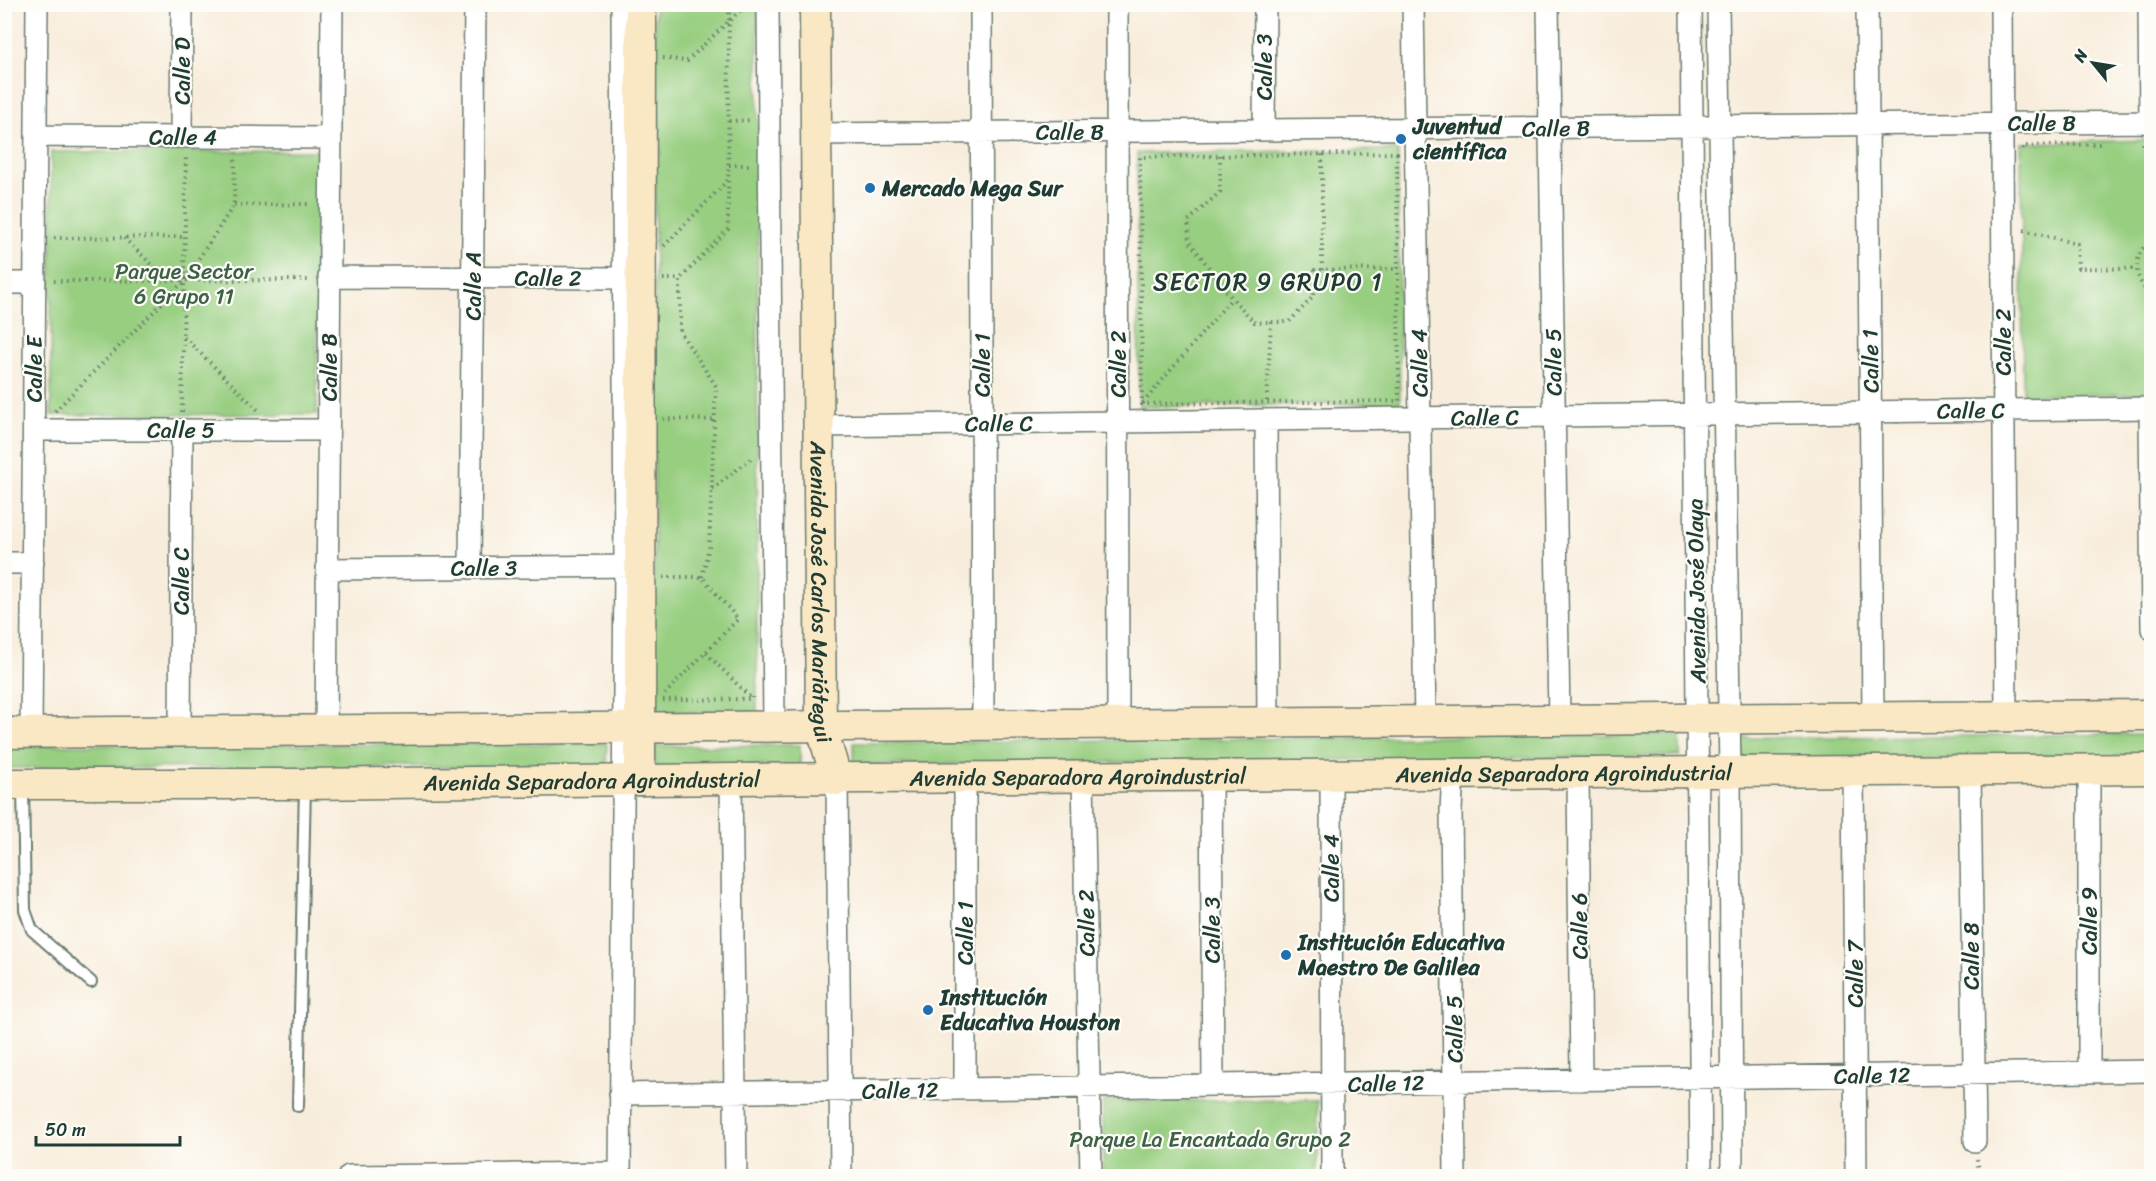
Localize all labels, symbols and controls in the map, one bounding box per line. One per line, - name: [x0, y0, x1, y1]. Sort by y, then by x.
- north arrow: [2063, 33, 2123, 93]
- street label: Calle 3: [1245, 34, 1284, 100]
- street label: Calle D: [163, 37, 202, 105]
- text: N: [2065, 43, 2096, 69]
- street label: Calle B: [2008, 104, 2076, 143]
- place label: Juventud científica: [1411, 107, 1507, 171]
- street label: Calle B: [1521, 108, 1591, 149]
- street label: Calle B: [1036, 113, 1104, 152]
- street label: Calle 4: [149, 118, 217, 157]
- marker: Juventud científica: [1394, 132, 1408, 146]
- place label: Mercado Mega Sur: [881, 169, 1064, 208]
- marker: Mercado Mega Sur: [863, 181, 877, 195]
- park label: Parque Sector 6 Grupo 11: [115, 252, 255, 316]
- street label: Calle A: [454, 252, 493, 320]
- street label: Calle 2: [514, 259, 582, 298]
- district label: SECTOR 9 GRUPO 1: [1153, 261, 1383, 303]
- street label: Calle 2: [1984, 308, 2023, 376]
- street label: Calle 4: [1399, 328, 1440, 397]
- street label: Calle 5: [1533, 328, 1574, 396]
- street label: Calle 1: [1850, 329, 1891, 393]
- street label: Calle 2: [1099, 330, 1138, 398]
- street label: Calle B: [310, 333, 349, 401]
- street label: Calle 1: [963, 333, 1002, 397]
- street label: Calle E: [15, 334, 54, 402]
- street label: Calle C: [1937, 390, 2006, 431]
- street label: Calle C: [1451, 397, 1520, 438]
- street label: Calle C: [965, 403, 1034, 444]
- street label: Calle 5: [147, 411, 215, 450]
- street label: Avenida José Carlos Mariátegui: [799, 440, 844, 749]
- street label: Avenida José Olaya: [1675, 498, 1718, 685]
- street label: Calle C: [162, 547, 201, 615]
- street label: Calle 3: [451, 549, 517, 588]
- street label: Avenida Separadora Agroindustrial: [1394, 753, 1733, 794]
- street label: Avenida Separadora Agroindustrial: [908, 756, 1247, 798]
- street label: Avenida Separadora Agroindustrial: [422, 760, 761, 803]
- street label: Calle 4: [1312, 834, 1351, 902]
- street label: Calle 9: [2070, 887, 2109, 955]
- street label: Calle 2: [1066, 889, 1107, 957]
- street label: Calle 6: [1559, 892, 1600, 960]
- street label: Calle 3: [1193, 897, 1232, 963]
- street label: Calle 1: [946, 901, 985, 965]
- street label: Calle 8: [1952, 922, 1991, 990]
- place label: Institución Educativa Maestro De Galilea: [1297, 923, 1505, 987]
- street label: Calle 7: [1836, 939, 1875, 1007]
- marker: Institución Educativa Maestro De Galilea: [1279, 948, 1293, 962]
- place label: Institución Educativa Houston: [939, 978, 1120, 1042]
- street label: Calle 5: [1434, 995, 1475, 1063]
- marker: Institución Educativa Houston: [921, 1003, 935, 1017]
- street label: Calle 12: [1833, 1055, 1911, 1096]
- street label: Calle 12: [1347, 1063, 1425, 1104]
- street label: Calle 12: [861, 1070, 939, 1111]
- scale bar: [36, 1109, 180, 1147]
- text: 50 m: [45, 1114, 86, 1146]
- park label: Parque La Encantada Grupo 2: [1069, 1120, 1351, 1159]

